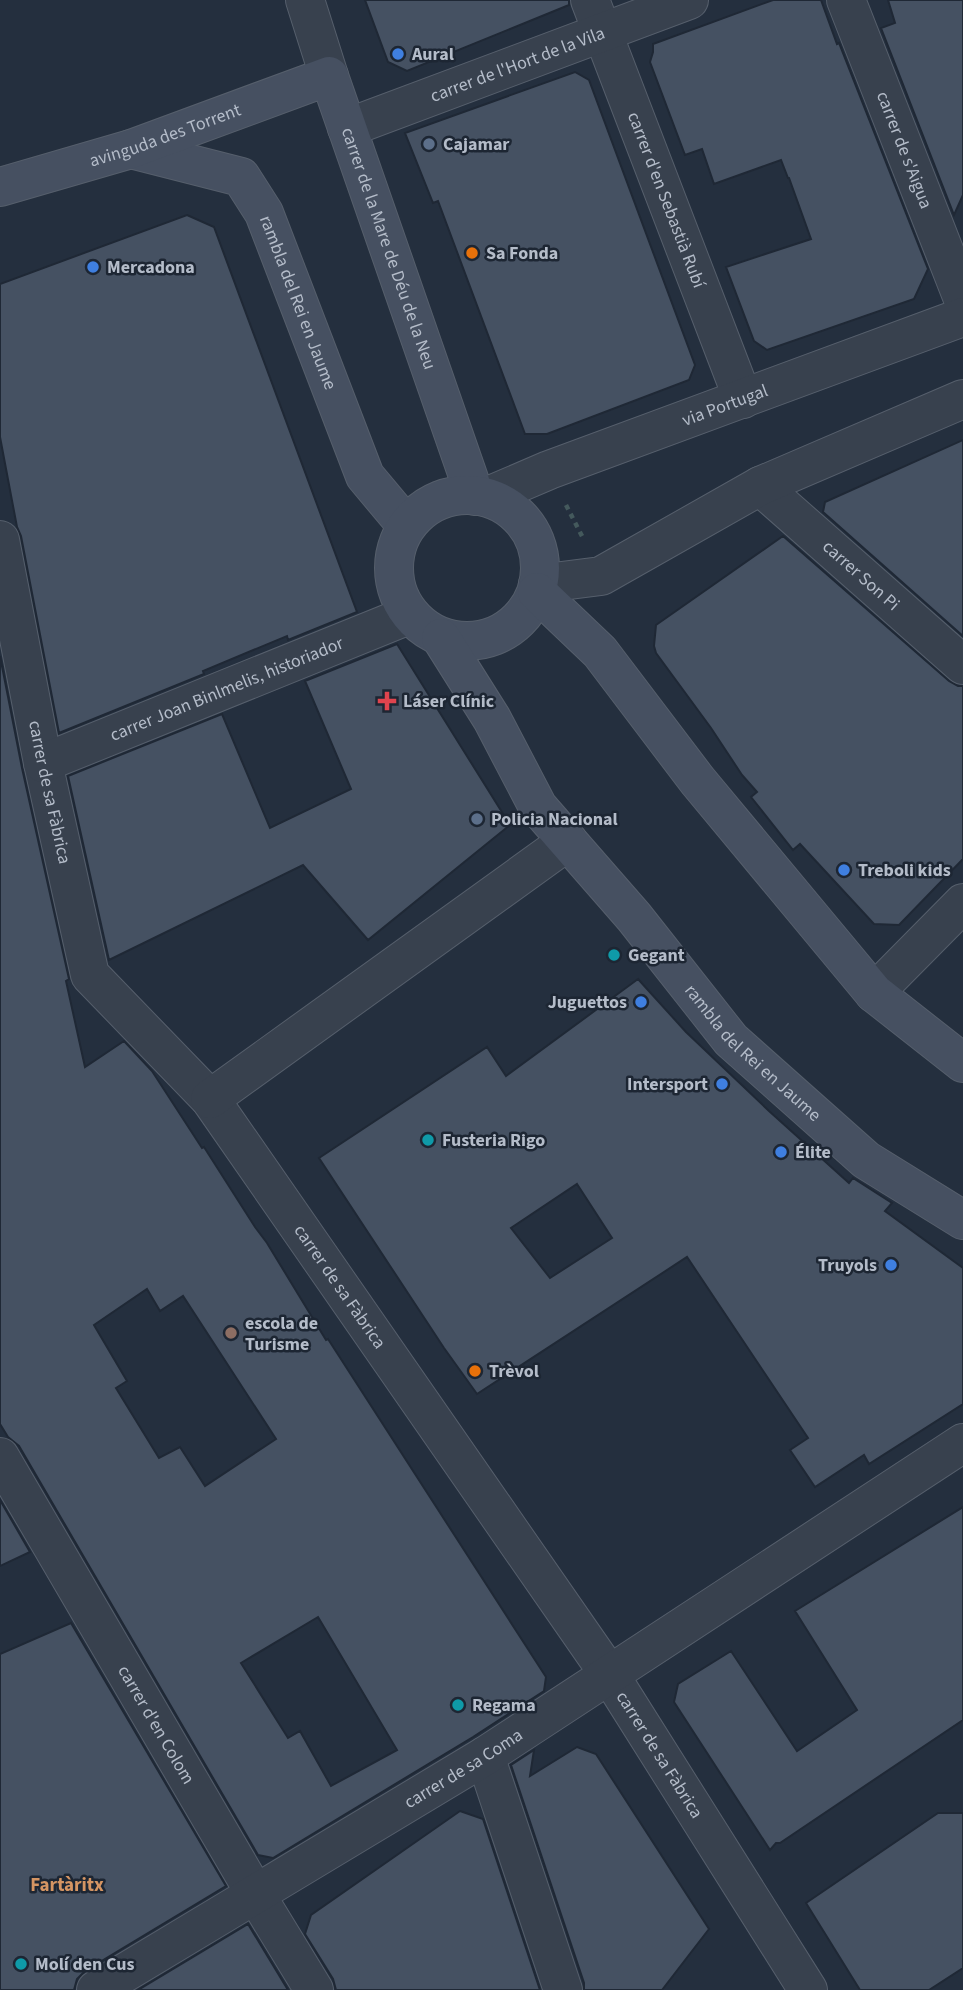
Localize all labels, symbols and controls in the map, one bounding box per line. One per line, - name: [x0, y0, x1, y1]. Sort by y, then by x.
- street label: carrer de l'Hort de la Vila: [427, 20, 608, 108]
- place label: Aural: [411, 42, 454, 67]
- marker: Aural: [390, 46, 406, 62]
- street label: carrer de s'Aigua: [870, 88, 939, 212]
- street label: avinguda des Torrent: [86, 97, 244, 173]
- street label: carrer d'en Sebastià Rubí: [622, 108, 712, 292]
- street label: carrer de la Mare de Déu de la Neu: [335, 124, 443, 373]
- place label: Cajamar: [443, 132, 510, 157]
- marker: Cajamar: [421, 136, 437, 152]
- street label: rambla del Rei en Jaume: [253, 212, 343, 393]
- place label: Sa Fonda: [486, 241, 558, 266]
- marker: Sa Fonda: [464, 245, 480, 261]
- place label: Mercadona: [107, 255, 195, 280]
- marker: Mercadona: [85, 259, 101, 275]
- street label: via Portugal: [678, 378, 771, 432]
- street label: carrer Son Pi: [817, 534, 905, 616]
- street label: carrer Joan Binlmelis, historiador: [106, 630, 348, 747]
- place label: Láser Clínic: [403, 689, 495, 714]
- marker: Láser Clínic: [377, 691, 397, 711]
- street label: carrer de sa Fàbrica: [23, 718, 77, 866]
- place label: Policia Nacional: [491, 807, 618, 832]
- marker: Policia Nacional: [469, 811, 485, 827]
- place label: Treboli kids: [858, 858, 951, 883]
- marker: Treboli kids: [836, 862, 852, 878]
- place label: Gegant: [628, 943, 685, 968]
- marker: Gegant: [606, 947, 622, 963]
- street label: rambla del Rei en Jaume: [679, 979, 827, 1127]
- place label: Juguettos: [548, 990, 627, 1015]
- marker: Juguettos: [633, 994, 649, 1010]
- place label: Intersport: [627, 1072, 708, 1097]
- marker: Intersport: [714, 1076, 730, 1092]
- place label: Fusteria Rigo: [442, 1128, 545, 1153]
- marker: Fusteria Rigo: [420, 1132, 436, 1148]
- place label: Élite: [795, 1140, 831, 1165]
- marker: Élite: [773, 1144, 789, 1160]
- street label: carrer de sa Fàbrica: [288, 1219, 392, 1354]
- place label: Truyols: [818, 1253, 877, 1278]
- marker: Truyols: [883, 1257, 899, 1273]
- place label: escola de Turisme: [245, 1311, 318, 1357]
- marker: escola de Turisme: [223, 1325, 239, 1341]
- place label: Trèvol: [489, 1359, 539, 1384]
- marker: Trèvol: [467, 1363, 483, 1379]
- street label: carrer d'en Colom: [112, 1661, 201, 1789]
- street label: carrer de sa Fàbrica: [610, 1686, 709, 1823]
- place label: Regama: [472, 1693, 536, 1718]
- marker: Regama: [450, 1697, 466, 1713]
- street label: carrer de sa Coma: [399, 1722, 527, 1814]
- district label: Fartàritx: [30, 1872, 104, 1899]
- place label: Molí den Cus: [35, 1952, 134, 1977]
- marker: Molí den Cus: [13, 1956, 29, 1972]

